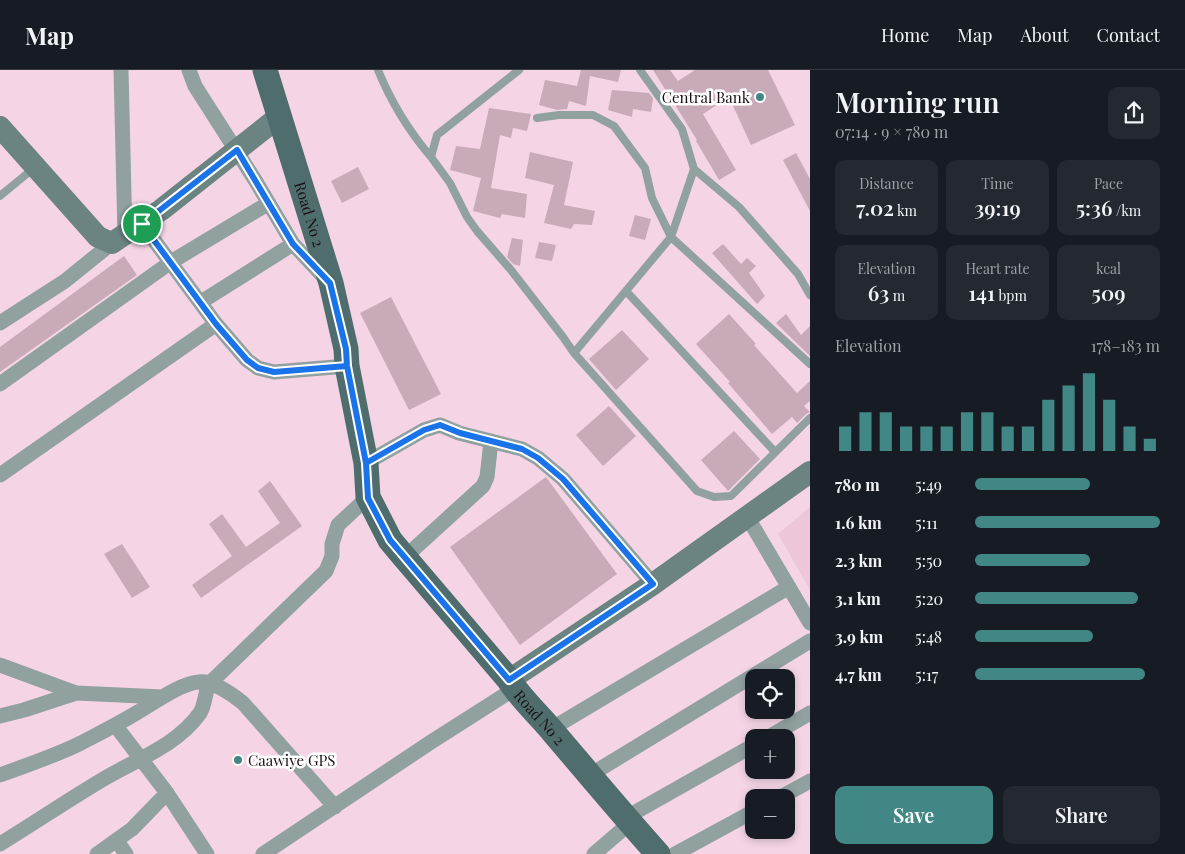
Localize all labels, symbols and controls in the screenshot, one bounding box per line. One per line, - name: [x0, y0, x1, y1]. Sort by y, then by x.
- text: Map: [25, 19, 74, 51]
- text: Home: [881, 23, 929, 47]
- text: Map: [957, 23, 992, 47]
- text: About: [1020, 23, 1069, 47]
- text: Contact: [1097, 23, 1160, 47]
- text: Morning run: [835, 83, 999, 120]
- place label: Central Bank: [662, 87, 751, 107]
- button: share: [1108, 87, 1160, 139]
- marker: Central Bank: [754, 91, 766, 103]
- text: 07:14 · 9 × 780 m: [835, 121, 948, 142]
- text: Distance: [859, 174, 914, 193]
- text: Time: [981, 174, 1014, 193]
- text: Pace: [1094, 174, 1123, 193]
- street label: Road No 2: [290, 179, 329, 249]
- text: 7.02: [856, 193, 894, 221]
- text: 39:19: [974, 193, 1021, 221]
- text: 5:36: [1076, 193, 1112, 221]
- text: km: [894, 201, 917, 220]
- text: /km: [1112, 201, 1141, 220]
- pin: [121, 203, 163, 245]
- icon: arrive: [128, 210, 156, 238]
- text: Elevation: [857, 259, 916, 278]
- text: Heart rate: [965, 259, 1030, 278]
- text: kcal: [1096, 259, 1121, 278]
- text: 63: [868, 278, 889, 306]
- text: 141: [968, 278, 995, 306]
- text: 509: [1092, 278, 1125, 306]
- text: m: [889, 286, 905, 305]
- text: bpm: [995, 286, 1027, 305]
- text: Elevation: [835, 335, 902, 356]
- text: 178–183 m: [1091, 335, 1160, 356]
- text: 780 m: [835, 474, 880, 495]
- text: 5:49: [915, 474, 942, 495]
- text: 1.6 km: [835, 512, 882, 533]
- text: 5:11: [915, 512, 938, 533]
- text: 2.3 km: [835, 550, 882, 571]
- text: 5:50: [915, 550, 942, 571]
- text: 3.1 km: [835, 588, 881, 609]
- text: 5:20: [915, 588, 943, 609]
- text: 3.9 km: [835, 626, 883, 647]
- text: 5:48: [915, 626, 942, 647]
- text: 4.7 km: [835, 664, 882, 685]
- text: 5:17: [915, 664, 938, 685]
- map controls: [745, 669, 795, 839]
- button: locate: [745, 669, 795, 719]
- street label: Road No 2: [510, 686, 570, 749]
- button: +: [745, 729, 795, 779]
- place label: Caawiye GPS: [248, 750, 335, 770]
- marker: Caawiye GPS: [232, 754, 244, 766]
- button: Save: [835, 786, 993, 844]
- button: Share: [1003, 786, 1160, 844]
- button: −: [745, 789, 795, 839]

